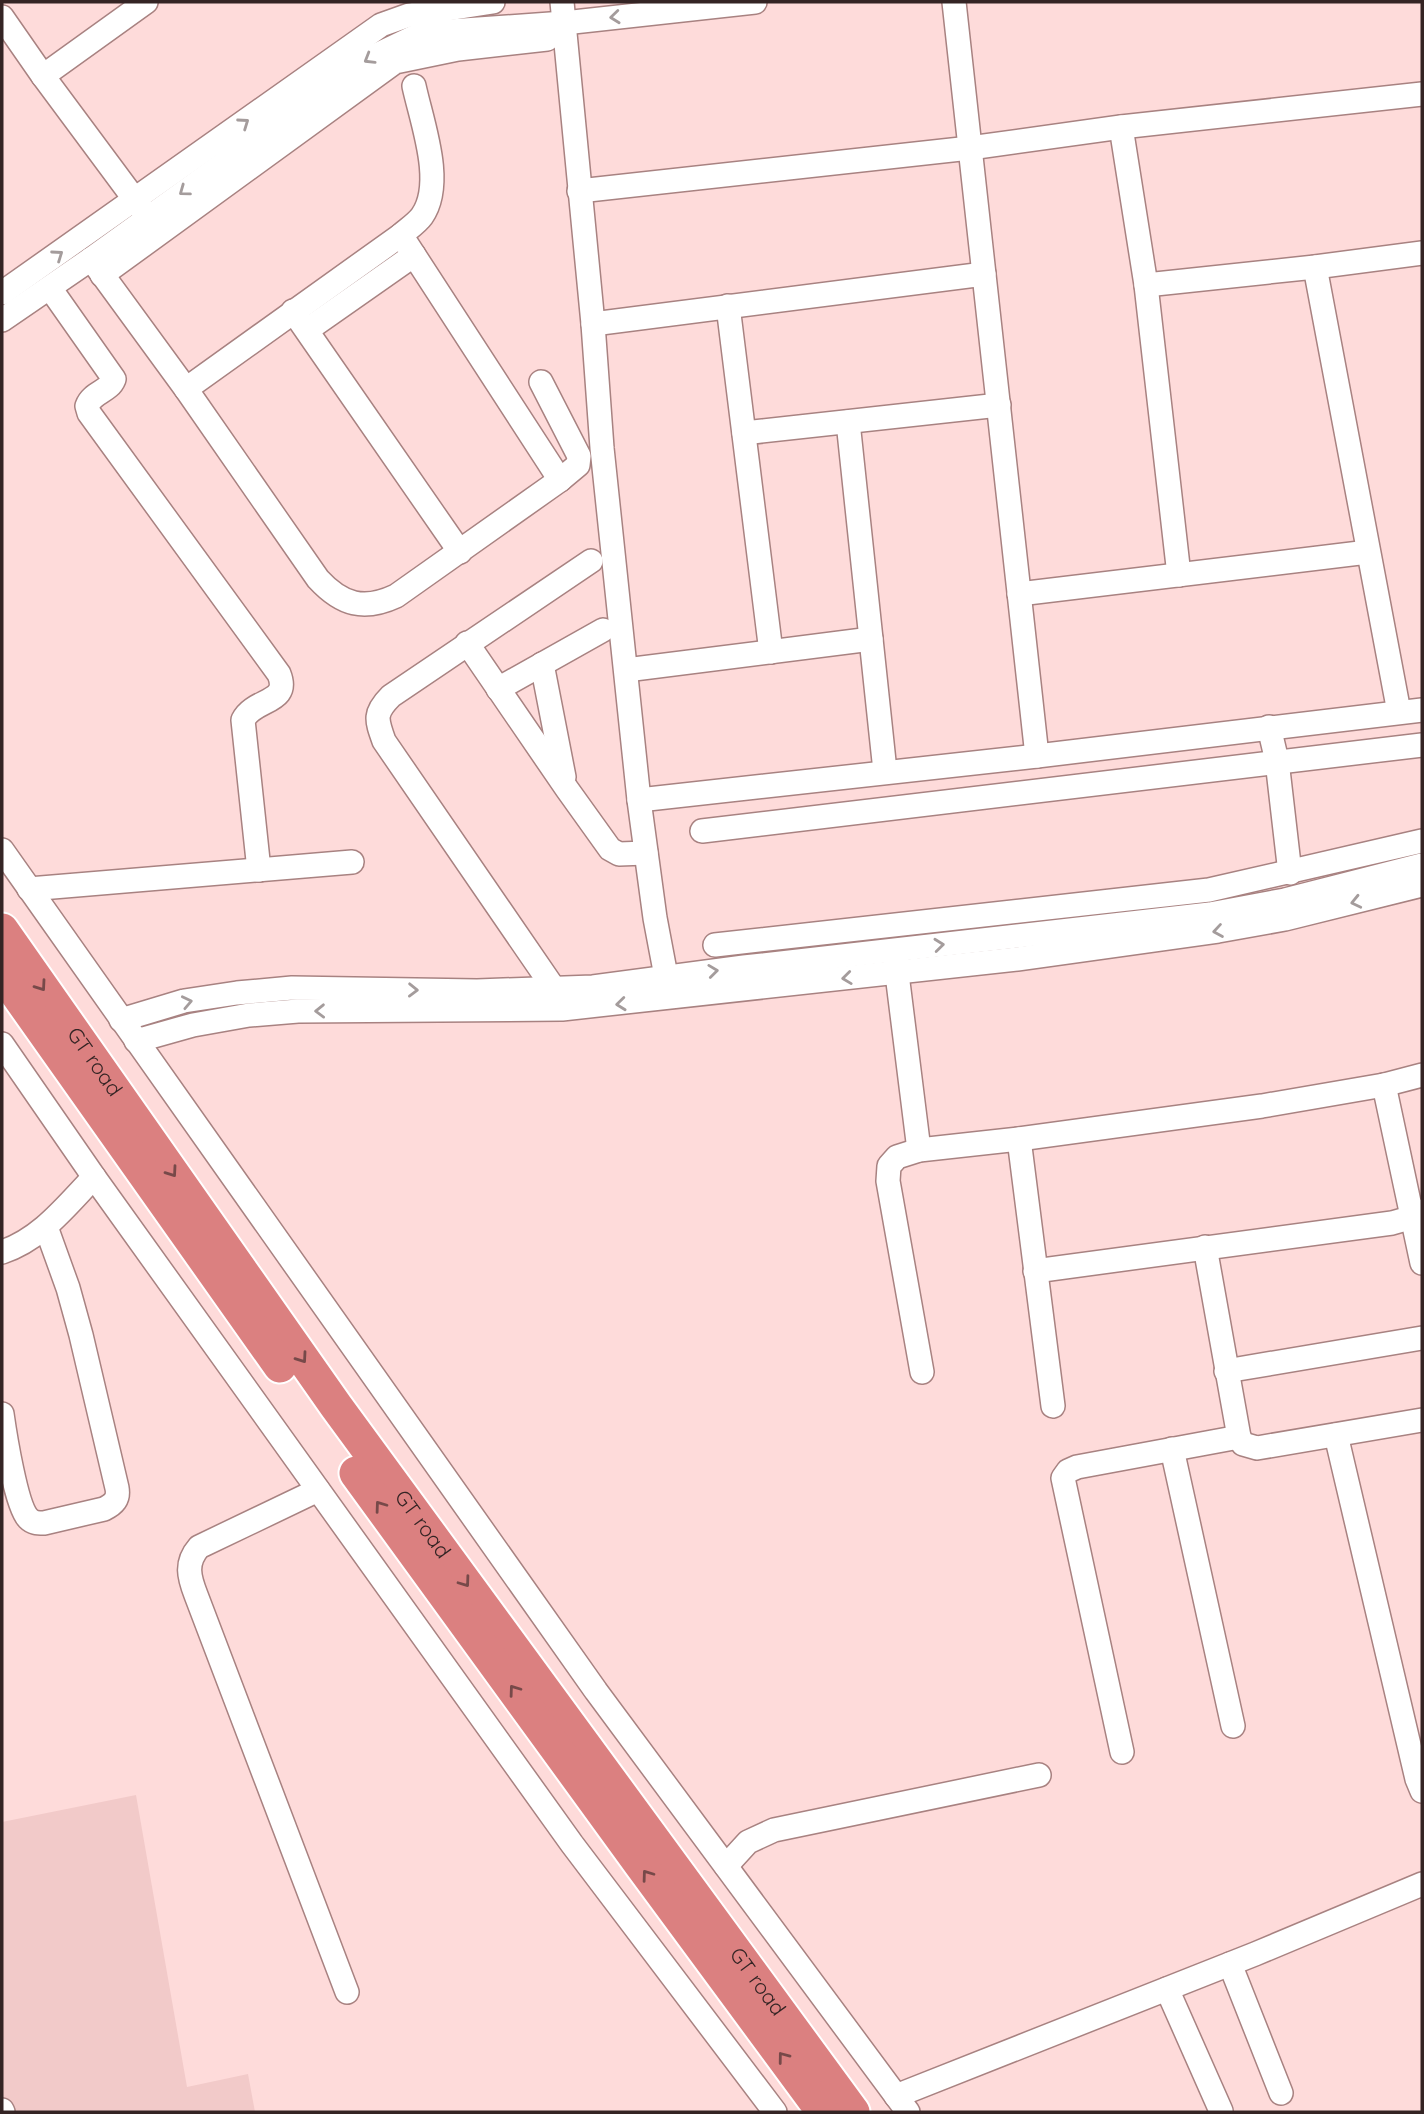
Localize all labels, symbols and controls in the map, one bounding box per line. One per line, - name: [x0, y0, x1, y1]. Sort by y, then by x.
- one-way arrow: [609, 10, 620, 25]
- one-way arrow: [364, 51, 377, 64]
- one-way arrow: [236, 119, 249, 131]
- one-way arrow: [179, 183, 192, 196]
- one-way arrow: [50, 250, 63, 263]
- one-way arrow: [1350, 894, 1362, 908]
- one-way arrow: [1212, 923, 1224, 938]
- one-way arrow: [933, 938, 945, 953]
- one-way arrow: [707, 964, 719, 979]
- one-way arrow: [841, 970, 852, 985]
- one-way arrow: [33, 978, 45, 991]
- one-way arrow: [408, 982, 419, 997]
- one-way arrow: [181, 995, 193, 1010]
- one-way arrow: [615, 996, 626, 1011]
- one-way arrow: [314, 1003, 325, 1019]
- street label: GT road: [62, 1022, 128, 1101]
- one-way arrow: [164, 1164, 176, 1177]
- one-way arrow: [294, 1350, 307, 1363]
- street label: GT road: [390, 1484, 457, 1563]
- one-way arrow: [376, 1501, 388, 1514]
- one-way arrow: [456, 1574, 469, 1587]
- one-way arrow: [510, 1686, 522, 1698]
- one-way arrow: [643, 1870, 656, 1882]
- street label: GT road: [725, 1942, 792, 2020]
- one-way arrow: [779, 2053, 791, 2065]

